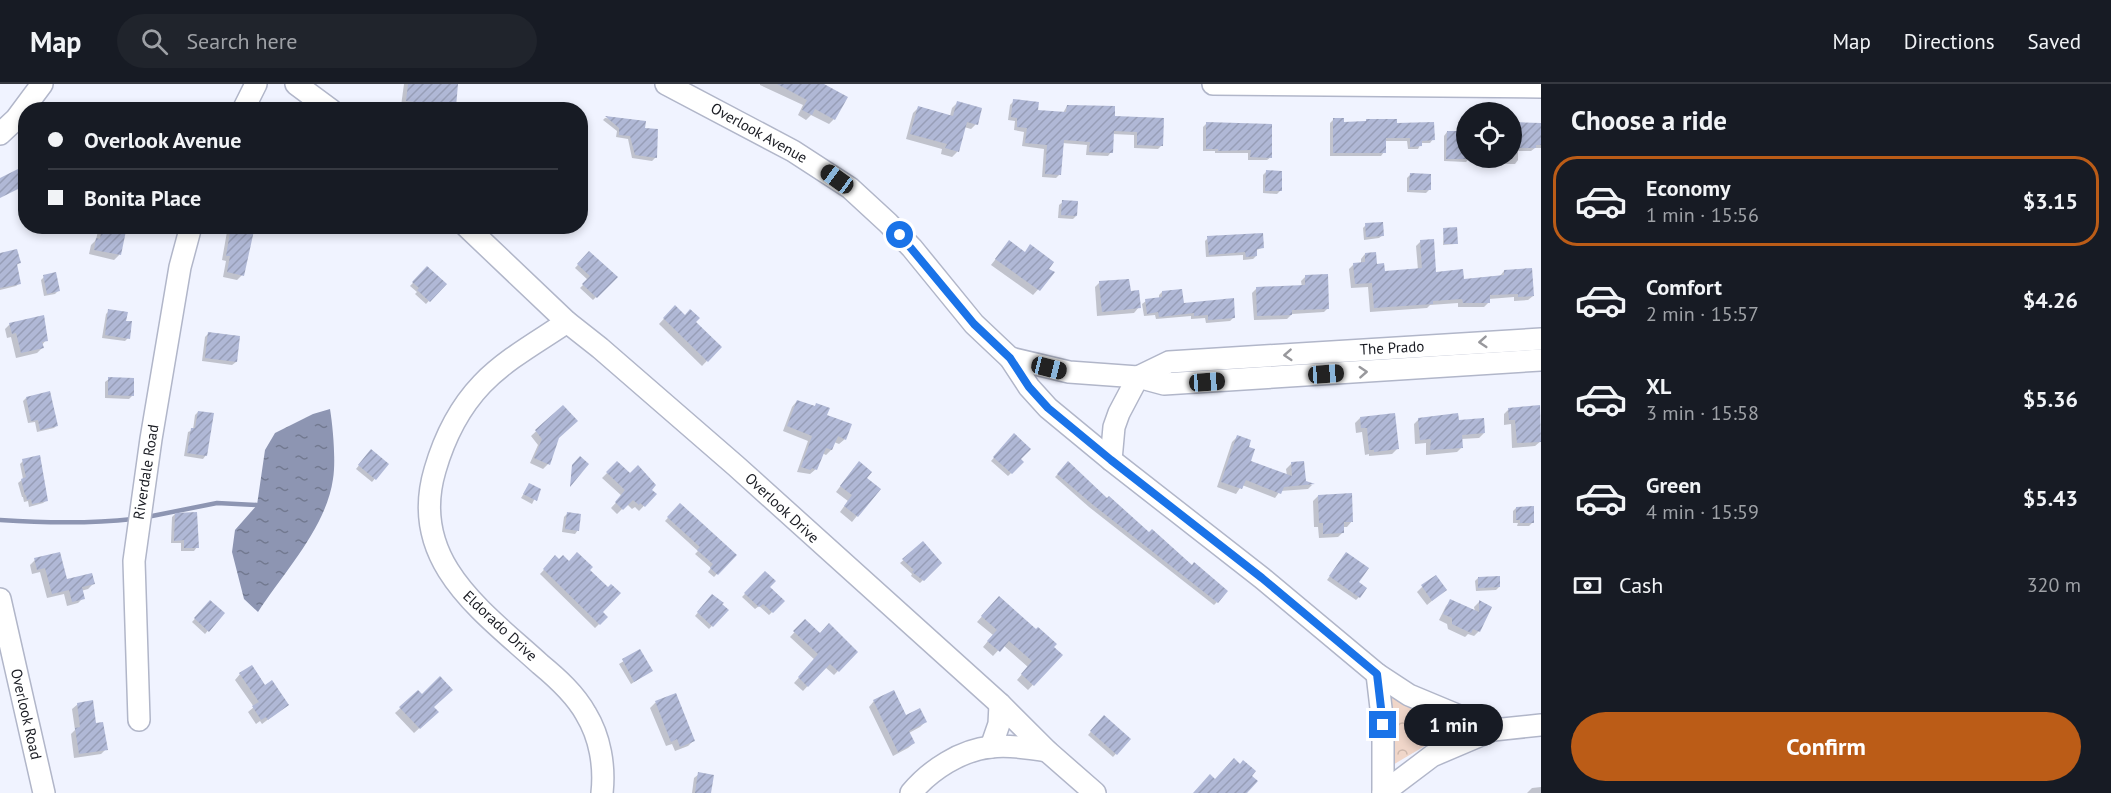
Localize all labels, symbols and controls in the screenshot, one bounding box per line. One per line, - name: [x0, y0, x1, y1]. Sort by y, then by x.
- search box: [117, 14, 537, 68]
- text: Map: [30, 23, 81, 60]
- icon: search: [138, 25, 171, 58]
- text: Search here: [186, 27, 297, 55]
- text: Map: [1832, 28, 1871, 55]
- text: Directions: [1904, 28, 1995, 55]
- text: Saved: [2028, 28, 2081, 55]
- street label: Overlook Avenue: [708, 98, 811, 167]
- map controls: [1456, 102, 1522, 168]
- button: locate: [1456, 102, 1522, 168]
- text: Choose a ride: [1571, 103, 1727, 137]
- text: Overlook Avenue: [84, 126, 241, 154]
- car: [817, 161, 857, 197]
- icon: car: [1574, 174, 1628, 228]
- text: Economy: [1646, 174, 1730, 202]
- text: Bonita Place: [84, 184, 201, 212]
- text: $3.15: [2023, 187, 2078, 215]
- text: 1 min · 15:56: [1646, 202, 1759, 228]
- route start: [886, 221, 913, 248]
- icon: car: [1574, 273, 1628, 327]
- text: Comfort: [1646, 273, 1722, 301]
- text: $4.26: [2023, 286, 2078, 314]
- text: 2 min · 15:57: [1646, 301, 1759, 327]
- street label: The Prado: [1359, 336, 1425, 359]
- one-way arrow: [1478, 336, 1487, 349]
- one-way arrow: [1283, 348, 1292, 361]
- car: [1029, 355, 1069, 381]
- car: [1307, 364, 1345, 384]
- one-way arrow: [1359, 365, 1368, 378]
- car: [1188, 372, 1226, 392]
- icon: car: [1574, 372, 1628, 426]
- text: XL: [1646, 372, 1671, 400]
- text: $5.36: [2023, 385, 2078, 413]
- text: 3 min · 15:58: [1646, 400, 1759, 426]
- street label: Riverdale Road: [129, 423, 162, 521]
- street label: Overlook Drive: [741, 468, 823, 547]
- icon: car: [1574, 471, 1628, 525]
- text: Green: [1646, 471, 1701, 499]
- text: $5.43: [2023, 484, 2078, 512]
- text: 4 min · 15:59: [1646, 499, 1759, 525]
- icon: cash: [1571, 569, 1604, 602]
- text: Cash: [1619, 571, 1663, 599]
- text: 320 m: [2027, 572, 2081, 598]
- street label: Eldorado Drive: [459, 586, 541, 665]
- street label: Overlook Road: [7, 667, 46, 761]
- callout: 1 min: [1404, 704, 1503, 746]
- route end: [1369, 711, 1396, 738]
- text: 1 min: [1429, 712, 1478, 738]
- button: Confirm: [1571, 712, 2081, 781]

